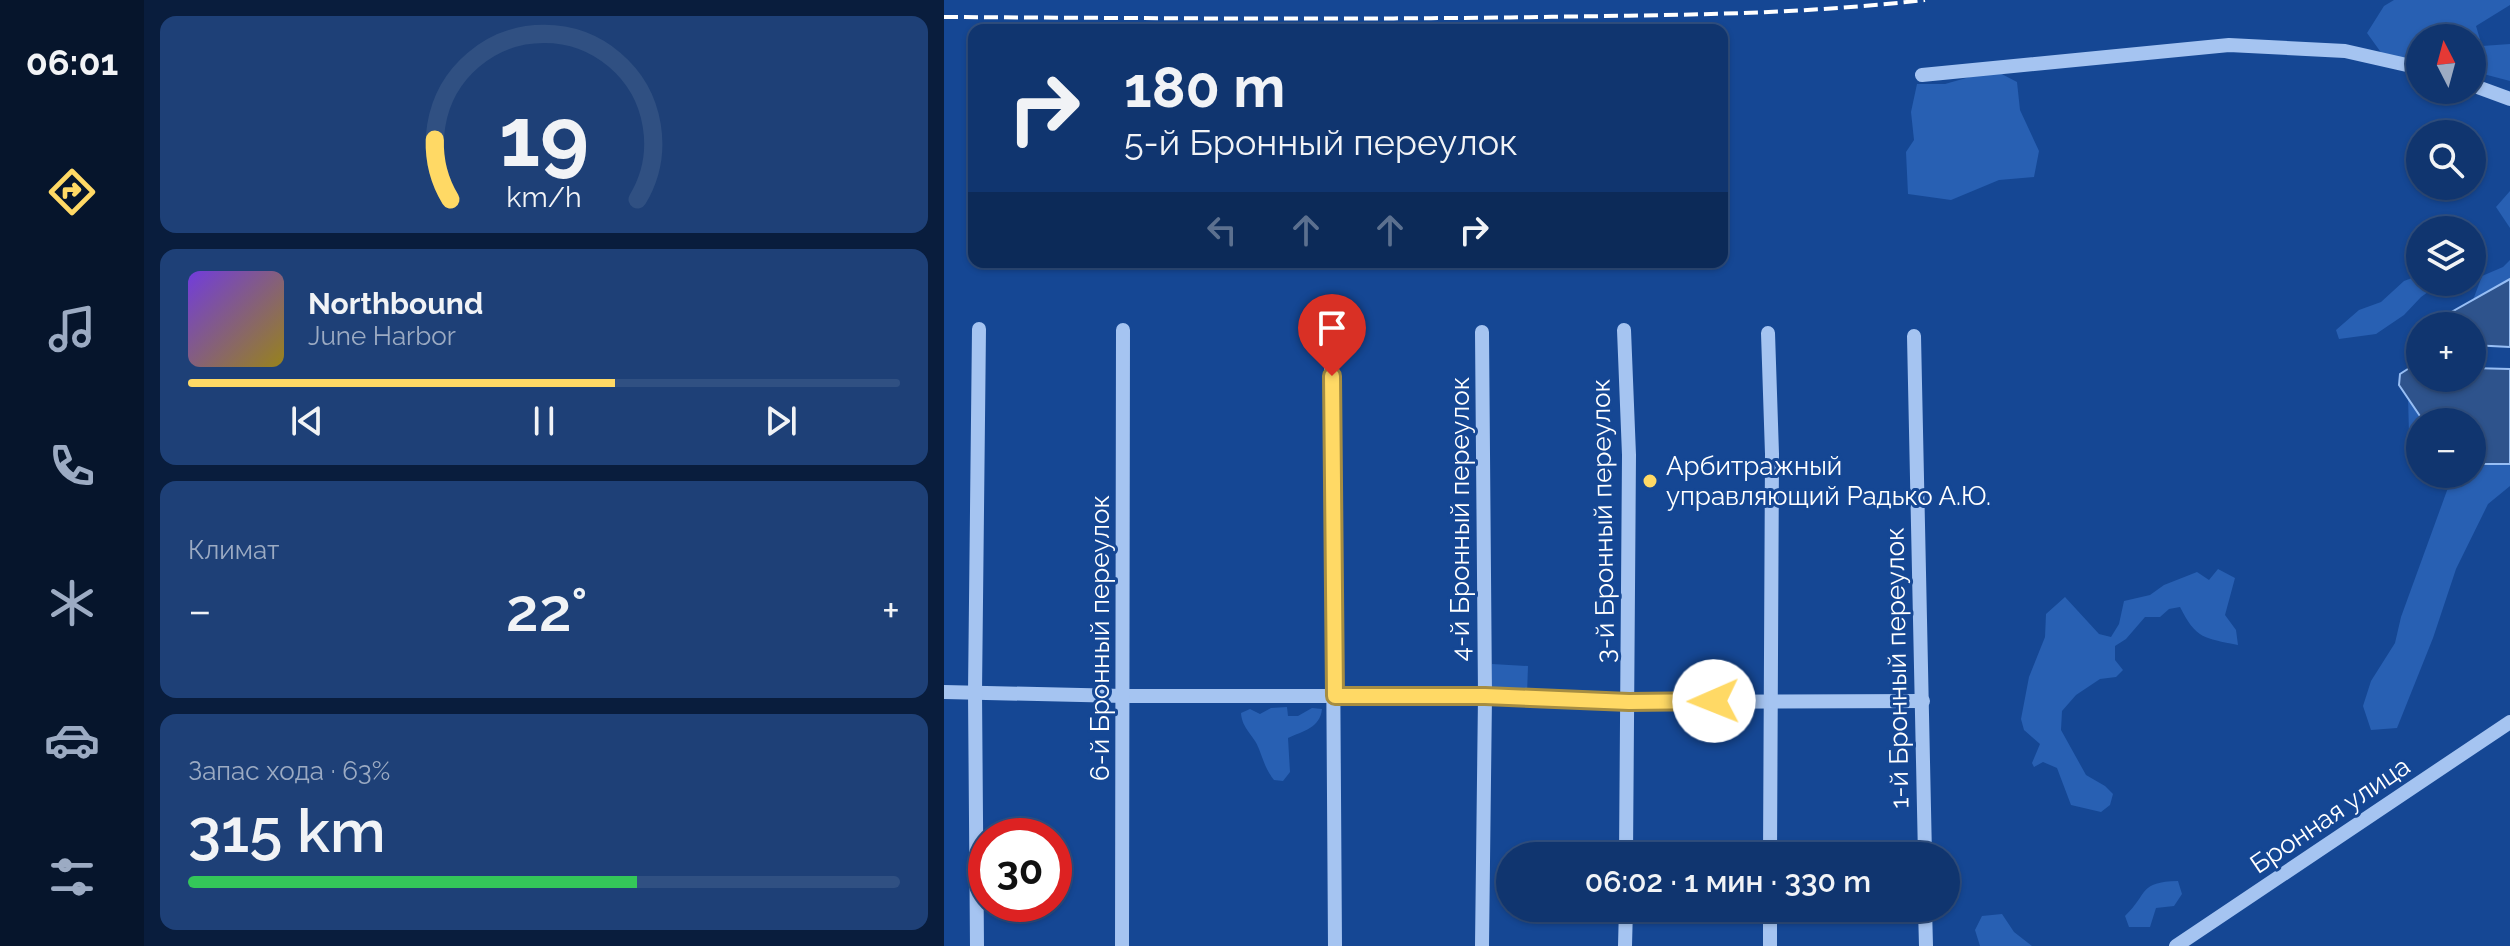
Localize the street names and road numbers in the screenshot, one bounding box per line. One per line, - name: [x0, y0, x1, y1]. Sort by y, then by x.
- street label: 4-й Бронный переулок: [1445, 377, 1475, 661]
- street label: 3-й Бронный переулок: [1586, 379, 1620, 663]
- street label: 6-й Бронный переулок: [1085, 495, 1115, 781]
- street label: 1-й Бронный переулок: [1880, 527, 1914, 809]
- street label: Бронная улица: [2245, 751, 2415, 879]

